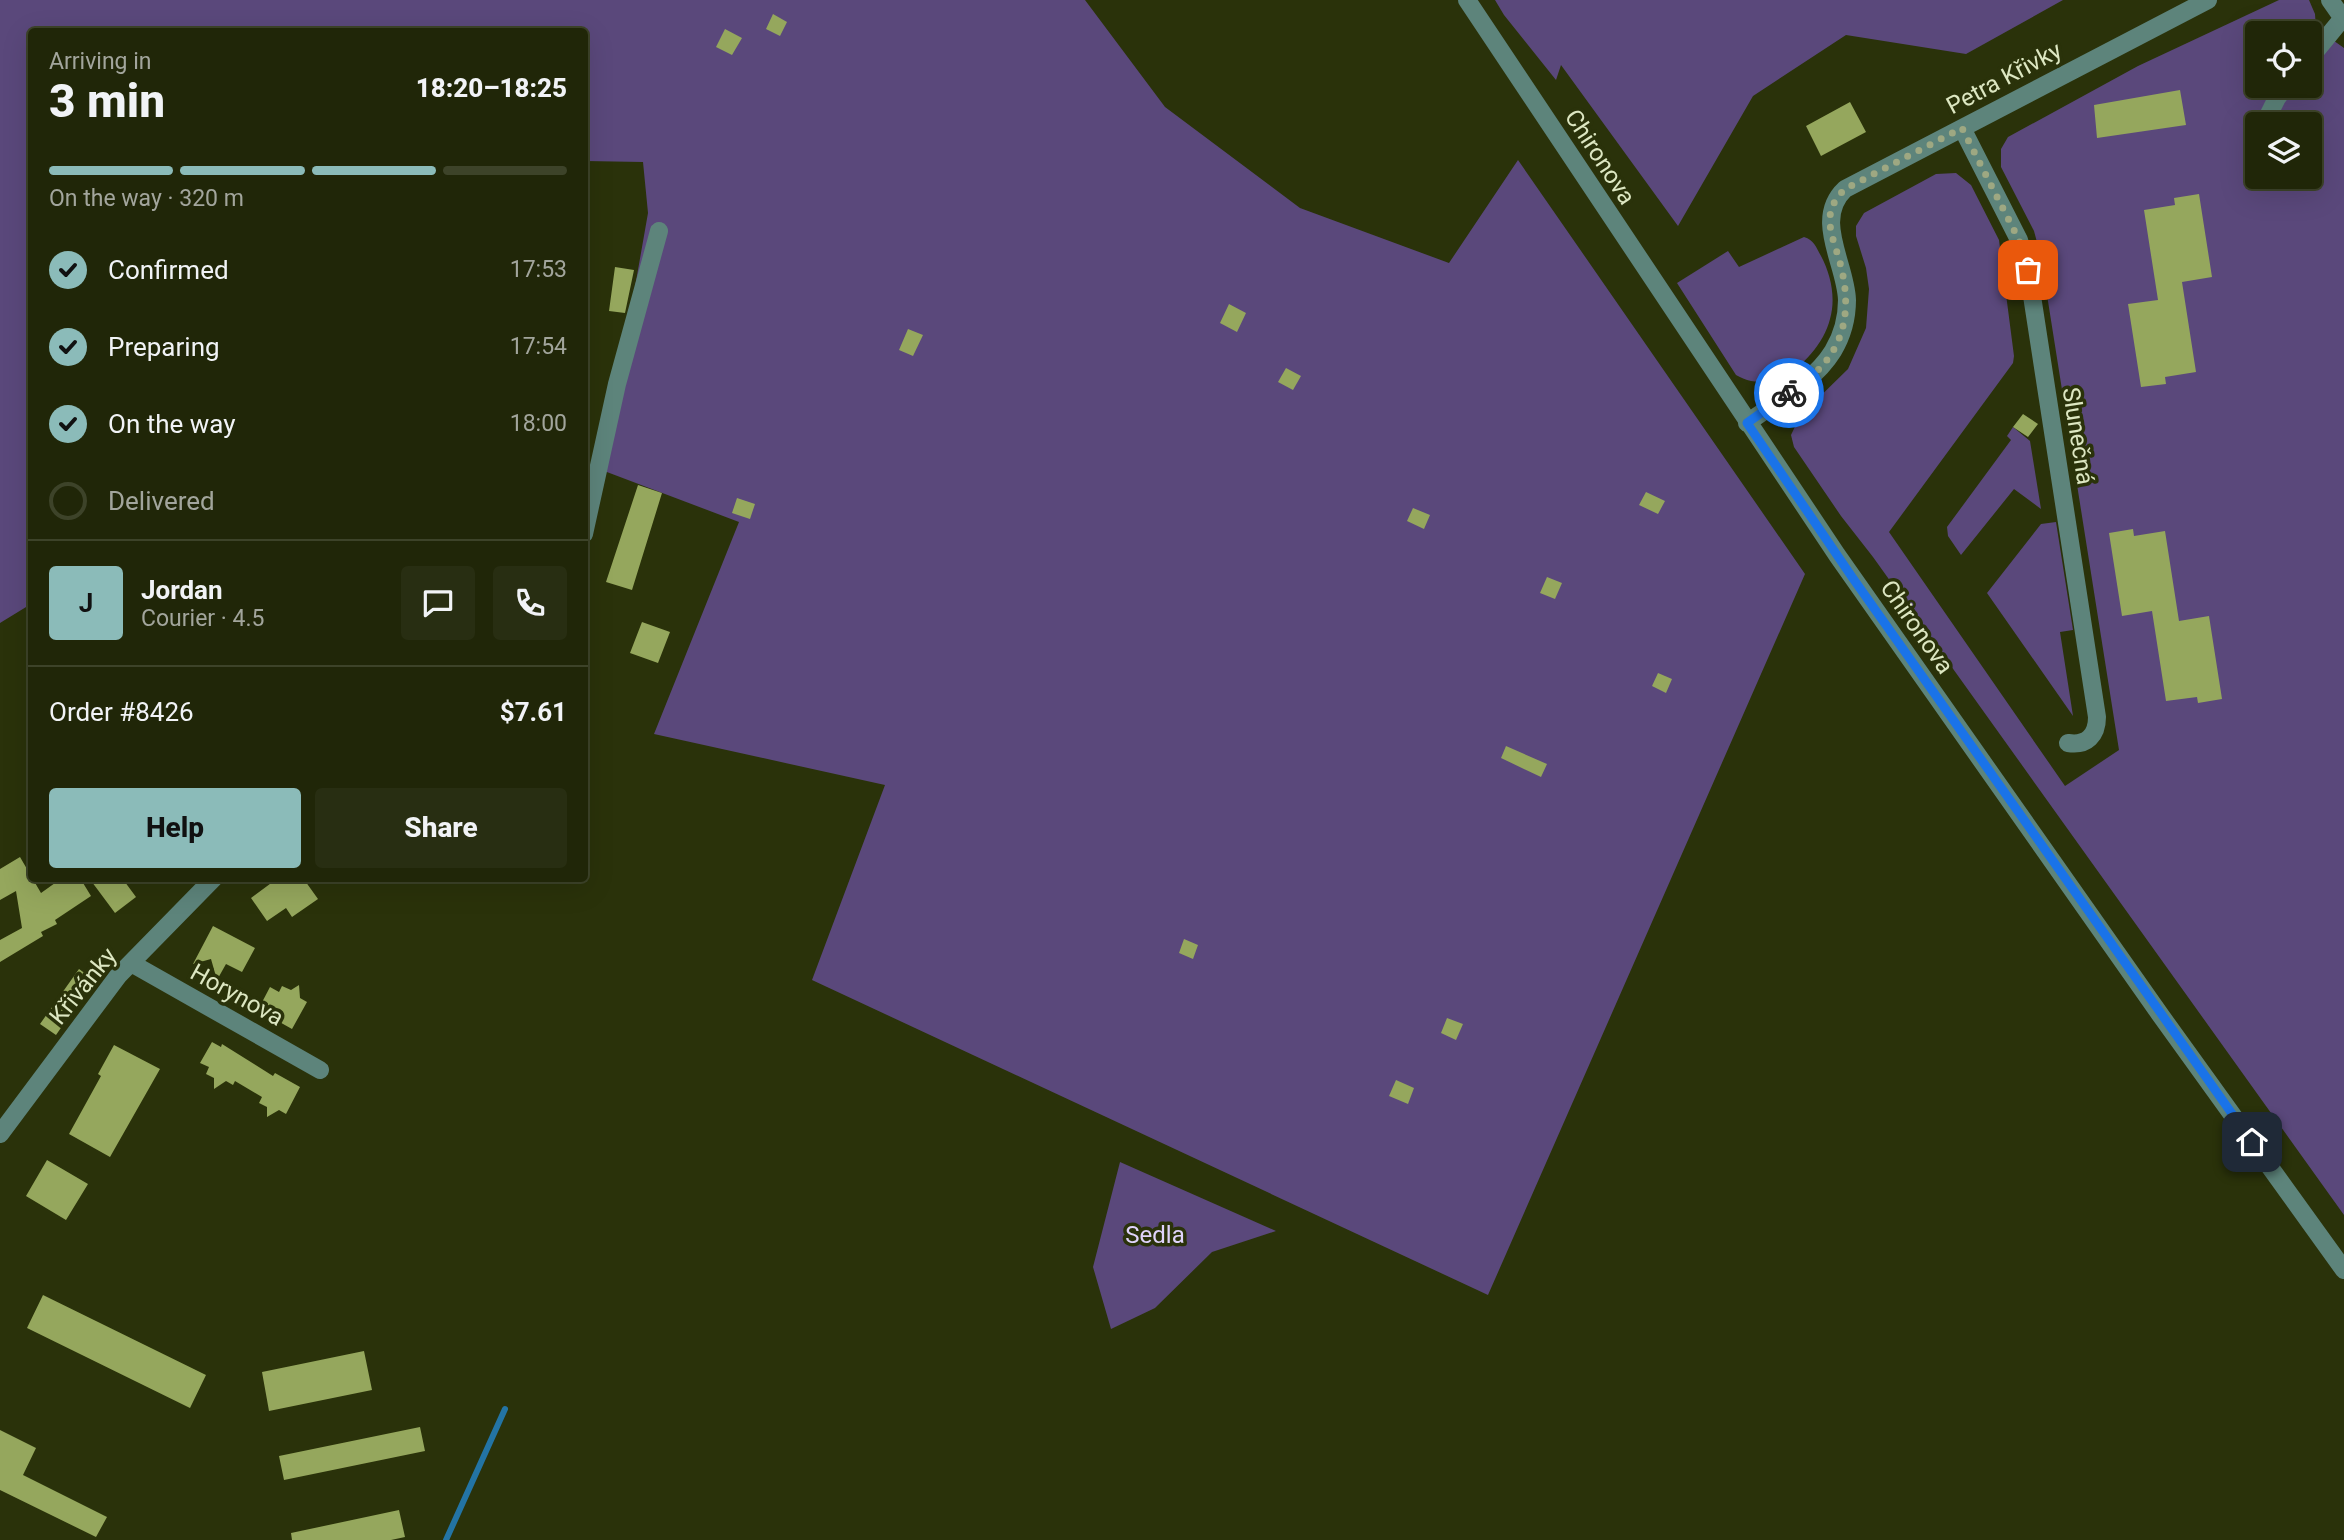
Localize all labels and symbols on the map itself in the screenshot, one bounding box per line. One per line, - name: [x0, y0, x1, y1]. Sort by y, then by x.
- street label: Petra Křivky: [1942, 36, 2067, 120]
- street label: Chironova: [1559, 104, 1641, 210]
- pin: [1998, 240, 2058, 300]
- courier: [1754, 358, 1824, 428]
- street label: Slunečná: [2056, 385, 2100, 487]
- street label: Chironova: [1875, 575, 1959, 679]
- street label: Křivánky: [44, 942, 123, 1030]
- street label: Horynova: [186, 958, 288, 1032]
- pin: [2222, 1112, 2282, 1172]
- park label: Sedla: [1125, 1221, 1185, 1249]

